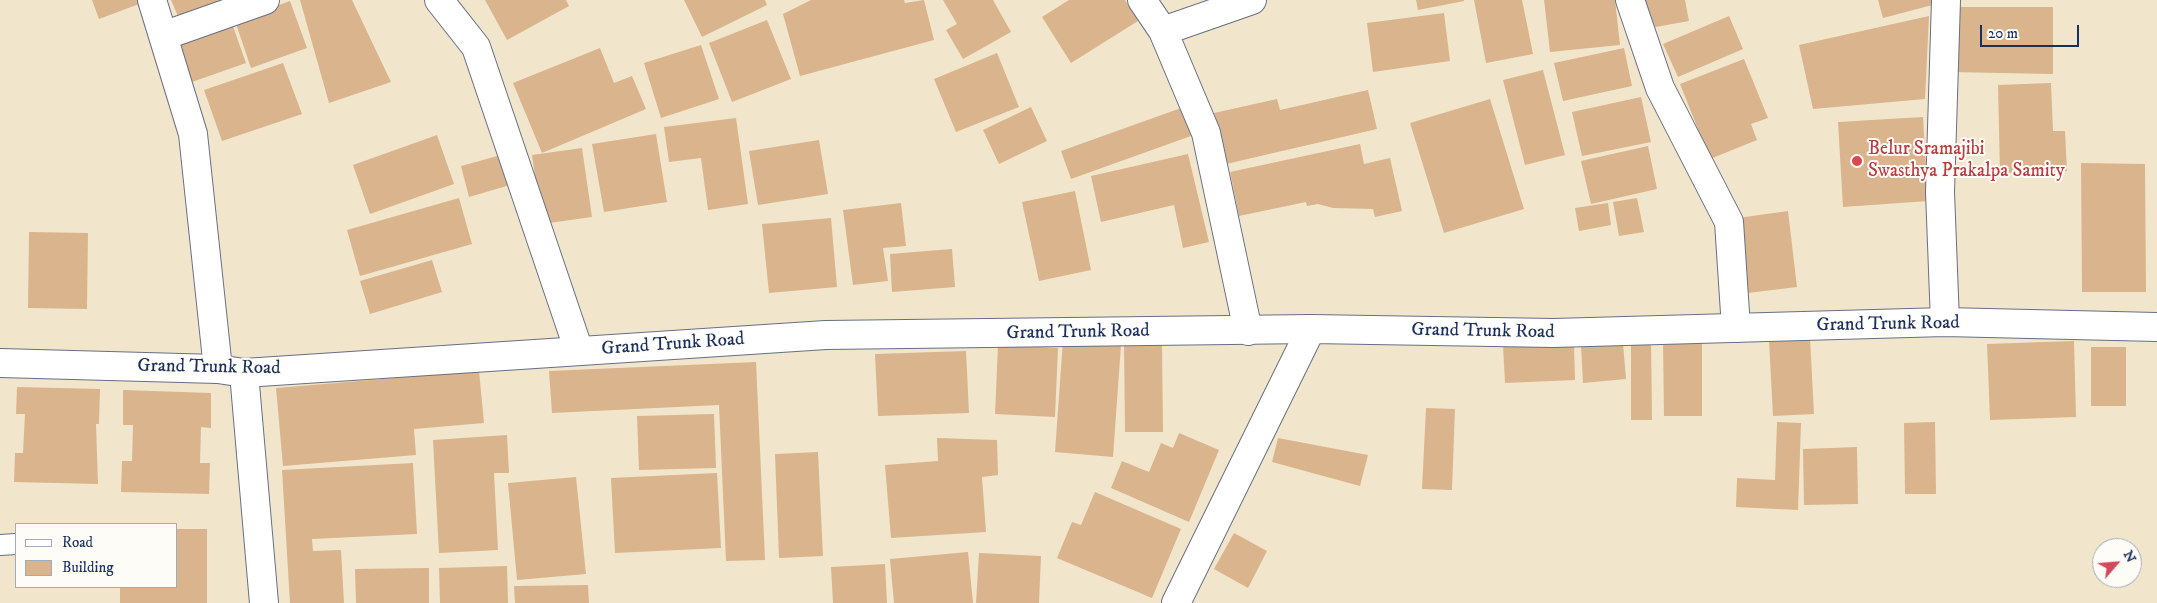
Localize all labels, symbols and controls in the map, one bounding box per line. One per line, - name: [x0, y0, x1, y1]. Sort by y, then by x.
- scale bar: [1982, 15, 2081, 47]
- text: 20 m: [1988, 24, 2018, 43]
- place label: Belur Sramajibi Swasthya Prakalpa Samity: [1868, 139, 2065, 183]
- marker: Belur Sramajibi Swasthya Prakalpa Samity: [1850, 154, 1864, 168]
- street label: Grand Trunk Road: [1816, 312, 1960, 338]
- street label: Grand Trunk Road: [1411, 319, 1555, 345]
- street label: Grand Trunk Road: [1006, 320, 1150, 346]
- street label: Grand Trunk Road: [601, 329, 745, 361]
- street label: Grand Trunk Road: [137, 355, 281, 381]
- legend: [15, 523, 178, 588]
- text: Road: [62, 533, 93, 552]
- north arrow: [2092, 538, 2142, 588]
- text: N: [2119, 547, 2140, 566]
- text: Building: [62, 558, 114, 577]

